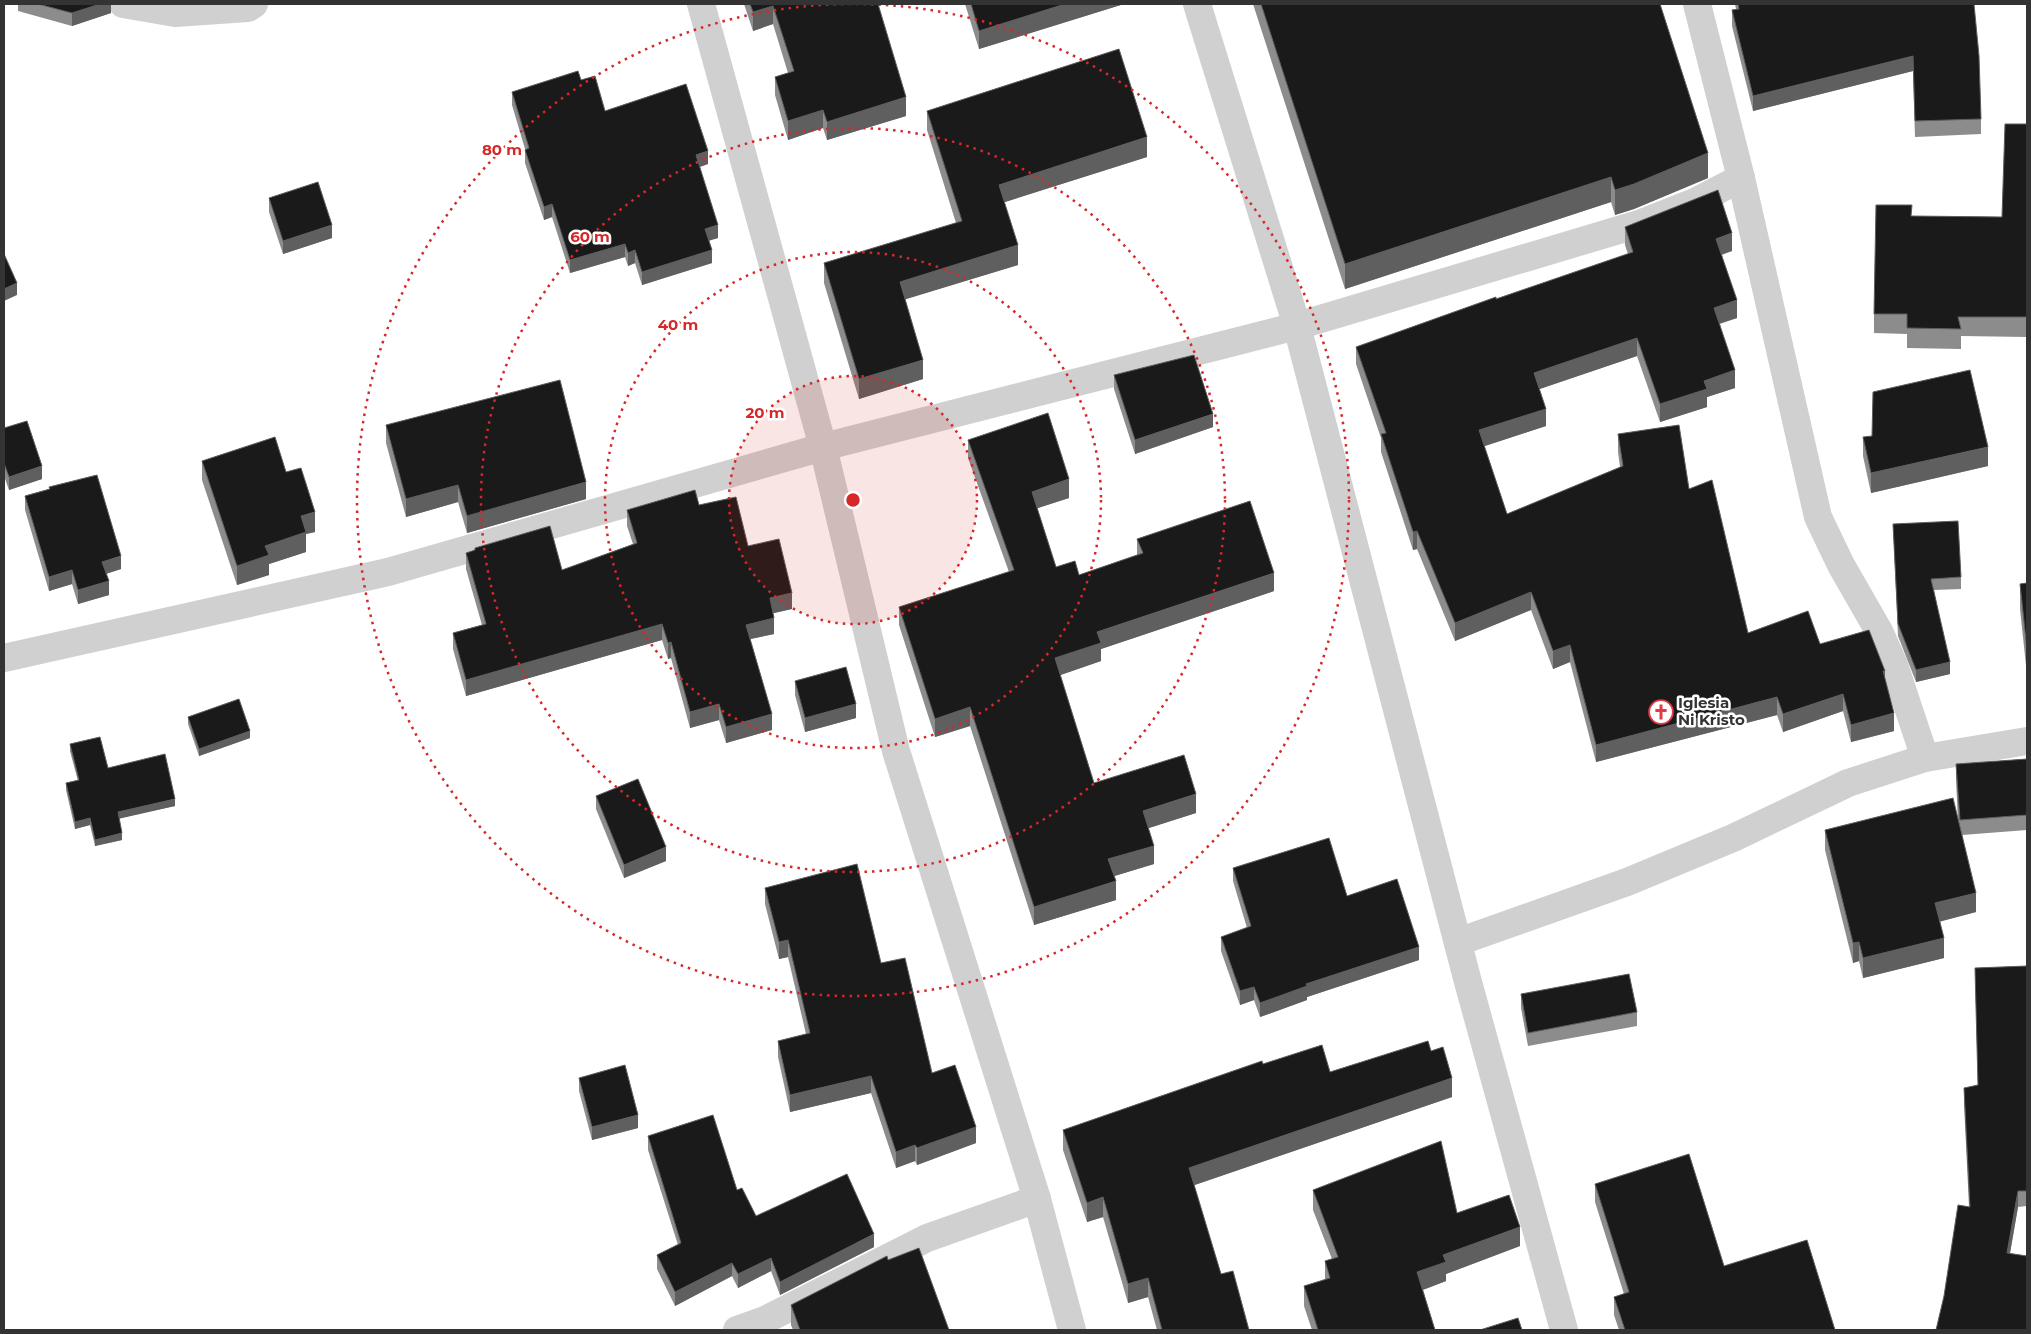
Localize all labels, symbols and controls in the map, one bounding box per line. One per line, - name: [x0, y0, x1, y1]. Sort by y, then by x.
- text: 80 m: [482, 140, 522, 159]
- text: 60 m: [570, 227, 610, 246]
- text: 40 m: [658, 315, 698, 334]
- text: 20 m: [745, 403, 785, 422]
- centre of rings: [844, 491, 862, 509]
- place label: Iglesia Ni Kristo: [1678, 693, 1745, 729]
- church icon: Iglesia Ni Kristo: [1648, 699, 1674, 725]

